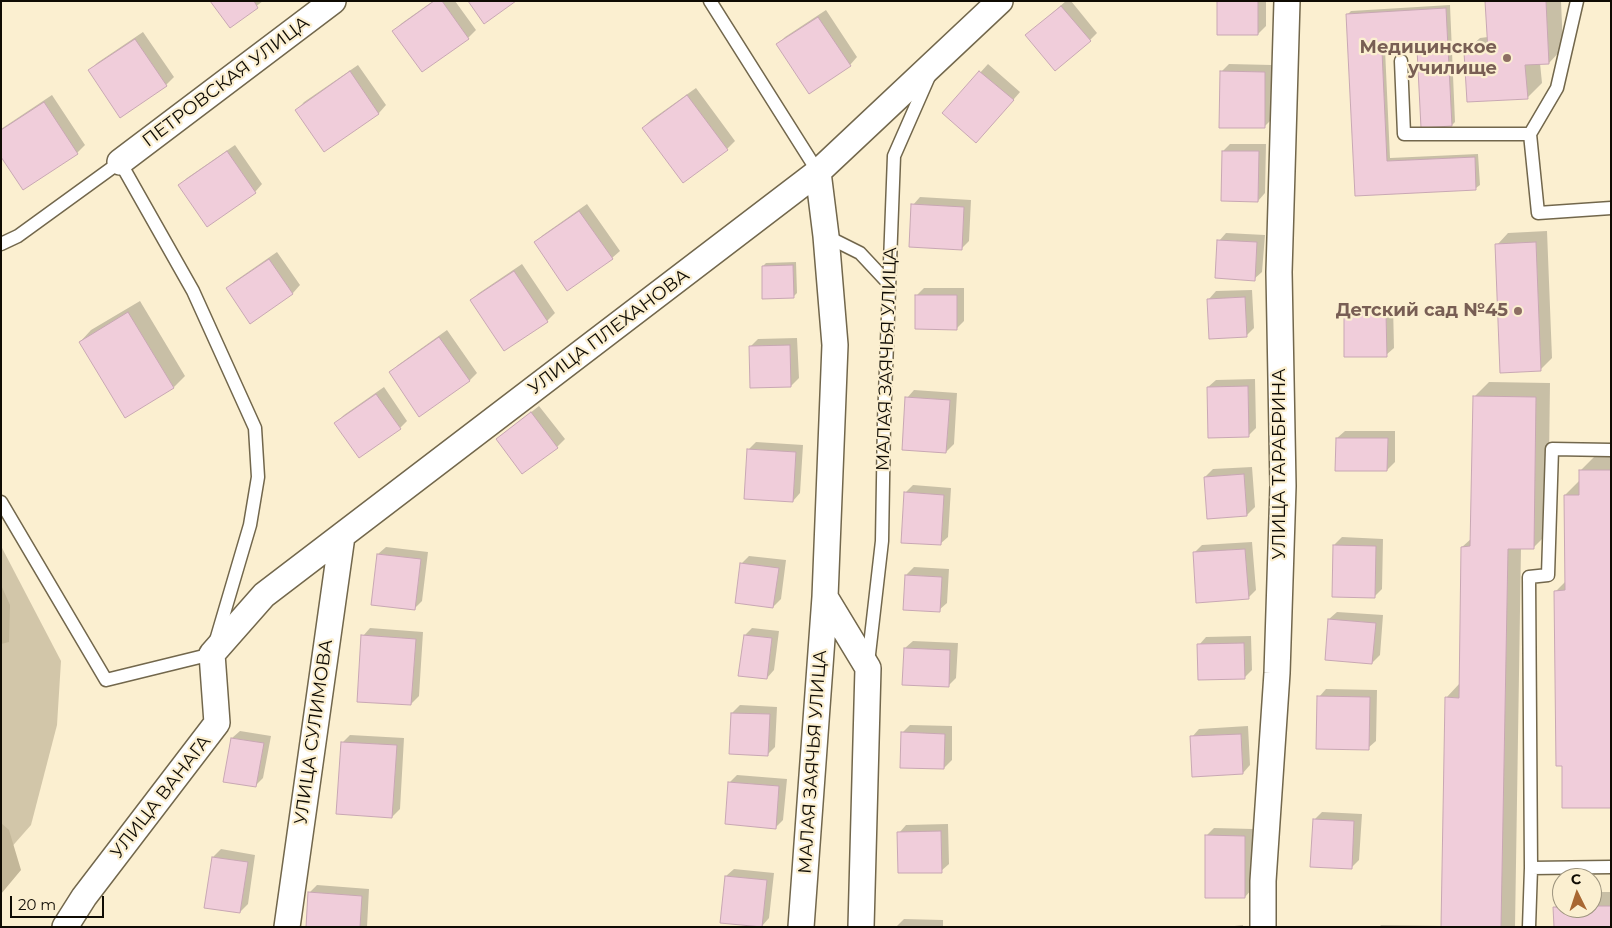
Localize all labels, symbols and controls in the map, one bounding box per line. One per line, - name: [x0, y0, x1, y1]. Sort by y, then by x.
- street label: ПЕТРОВСКАЯ УЛИЦА: [138, 12, 314, 152]
- place label: Медицинское училище: [1360, 37, 1497, 80]
- marker: Медицинское училище: [1501, 52, 1513, 64]
- street label: МАЛАЯ ЗАЯЧЬЯ УЛИЦА: [872, 246, 902, 472]
- street label: УЛИЦА ПЛЕХАНОВА: [524, 264, 694, 400]
- place label: Детский сад №45: [1336, 300, 1508, 322]
- marker: Детский сад №45: [1512, 305, 1524, 317]
- street label: УЛИЦА ТАРАБРИНА: [1269, 368, 1291, 560]
- street label: УЛИЦА СУЛИМОВА: [290, 638, 338, 826]
- street label: МАЛАЯ ЗАЯЧЬЯ УЛИЦА: [794, 649, 832, 875]
- street label: УЛИЦА ВАНАГА: [106, 731, 216, 863]
- north arrow: [1552, 868, 1602, 918]
- text: С: [1570, 870, 1582, 888]
- scale bar: [12, 886, 106, 918]
- text: 20 m: [18, 895, 56, 914]

